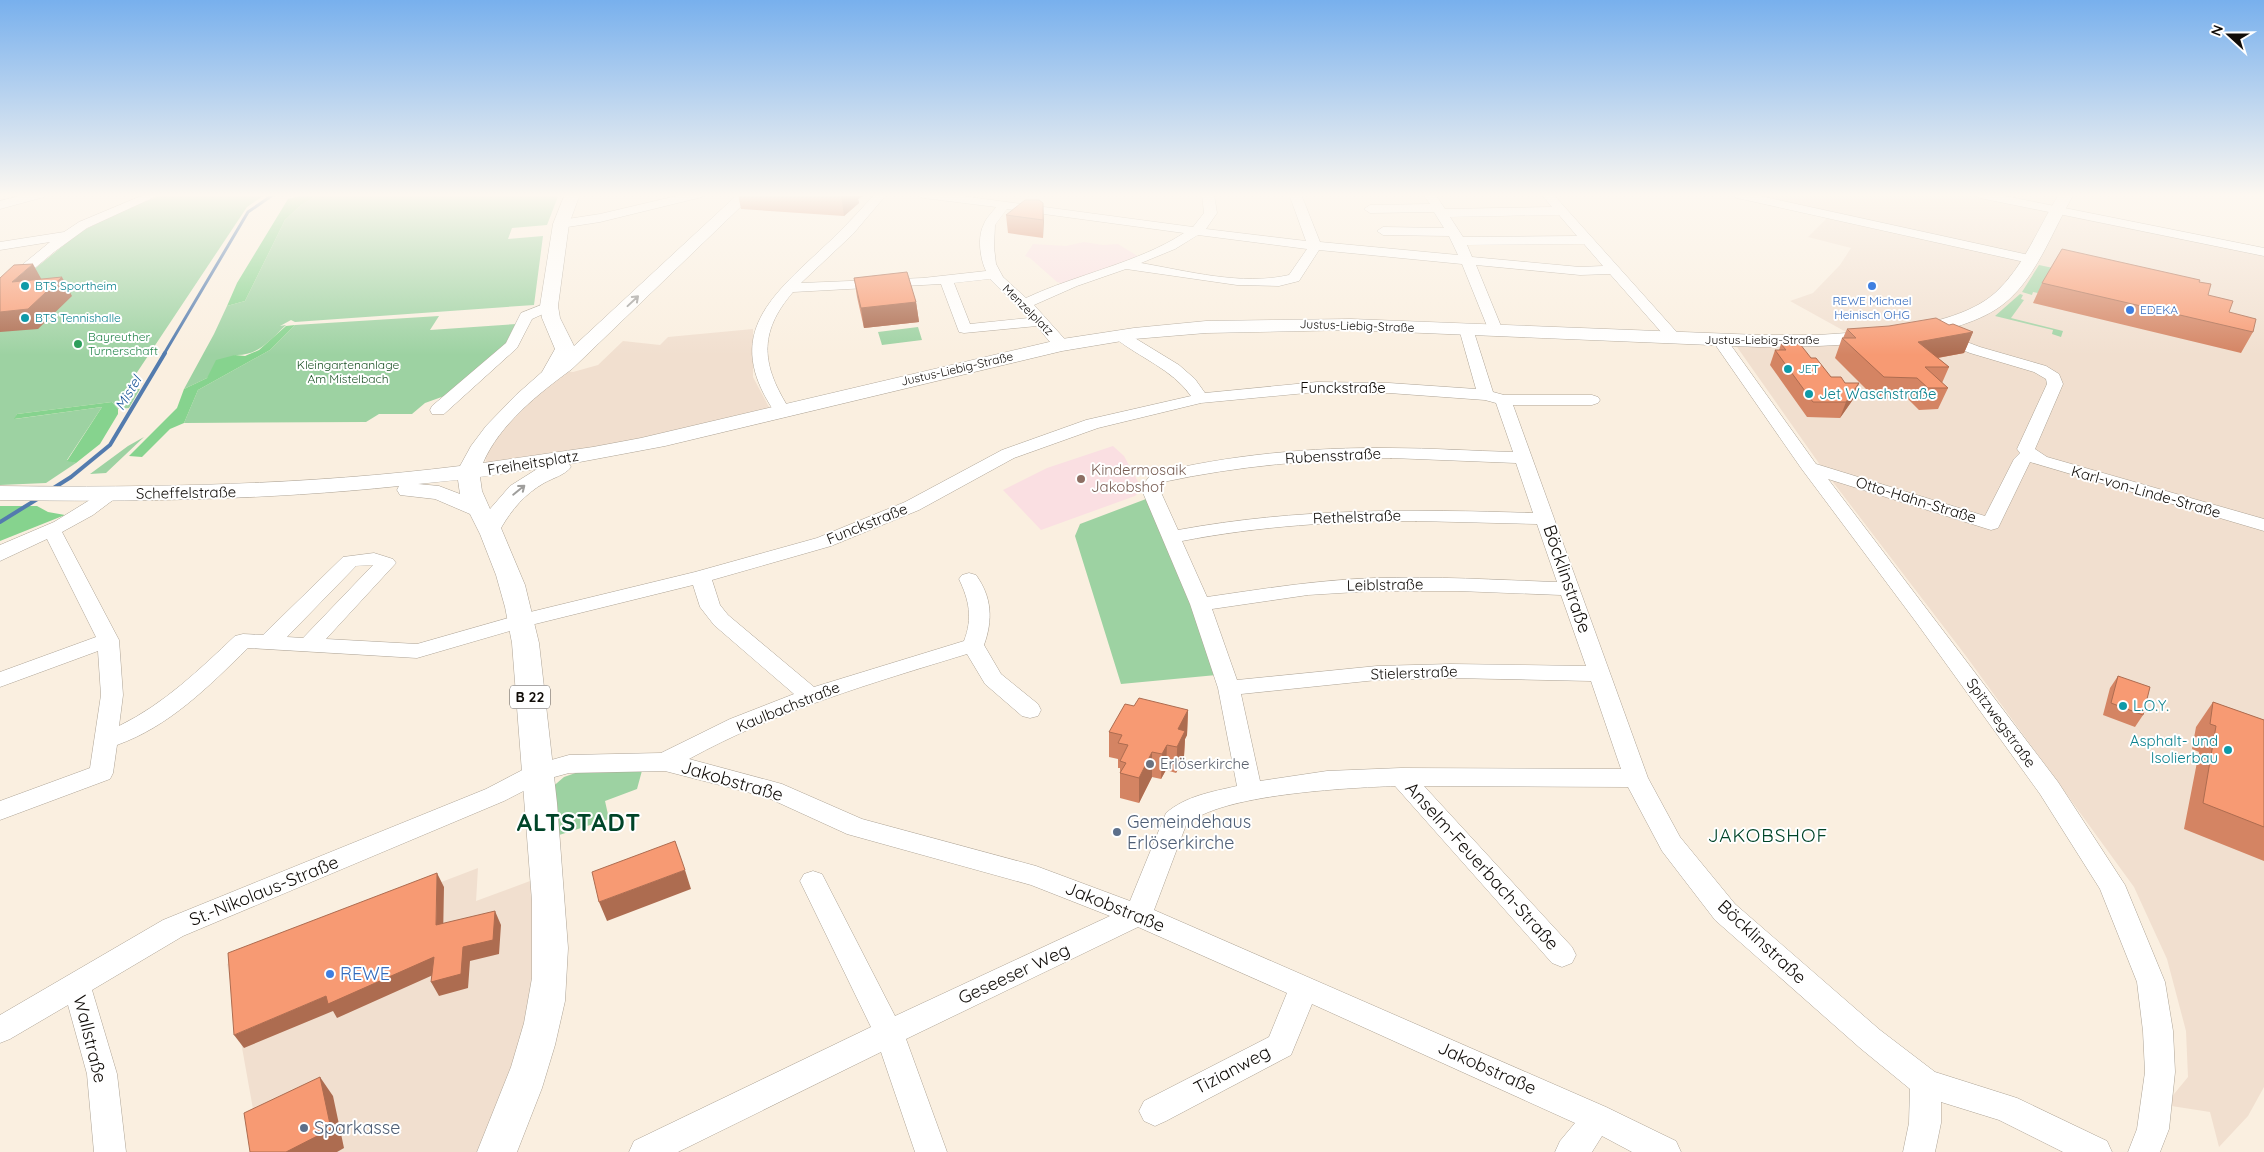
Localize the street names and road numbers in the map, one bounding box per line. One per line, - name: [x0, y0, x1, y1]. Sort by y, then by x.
- street label: Menzelplatz: [1000, 281, 1057, 338]
- street label: Justus-Liebig-Straße: [1299, 316, 1415, 335]
- street label: Justus-Liebig-Straße: [1705, 332, 1820, 347]
- street label: Justus-Liebig-Straße: [899, 348, 1015, 389]
- street label: Funckstraße: [1300, 378, 1386, 397]
- street label: Rubensstraße: [1285, 443, 1381, 468]
- street label: Freiheitsplatz: [486, 446, 580, 479]
- street label: Karl-von-Linde-Straße: [2069, 461, 2223, 522]
- street label: Otto-Hahn-Straße: [1854, 472, 1979, 527]
- street label: Scheffelstraße: [136, 482, 236, 503]
- street label: Funckstraße: [824, 499, 910, 548]
- street label: Rethelstraße: [1312, 505, 1401, 528]
- street label: Böcklinstraße: [1538, 522, 1597, 636]
- street label: Leiblstraße: [1347, 574, 1423, 595]
- street label: Stielerstraße: [1370, 661, 1458, 684]
- street label: Spitzwegstraße: [1962, 674, 2040, 771]
- street label: Kaulbachstraße: [733, 677, 842, 736]
- road number: B 22: [510, 686, 550, 709]
- street label: Jakobstraße: [678, 755, 786, 806]
- street label: Anselm-Feuerbach-Straße: [1401, 777, 1564, 955]
- street label: St.-Nikolaus-Straße: [186, 850, 342, 931]
- street label: Jakobstraße: [1062, 876, 1168, 937]
- street label: Böcklinstraße: [1713, 895, 1812, 989]
- street label: Geseeser Weg: [954, 938, 1073, 1009]
- street label: Wallstraße: [68, 993, 112, 1085]
- street label: Jakobstraße: [1434, 1036, 1540, 1099]
- street label: Tizianweg: [1190, 1040, 1274, 1099]

